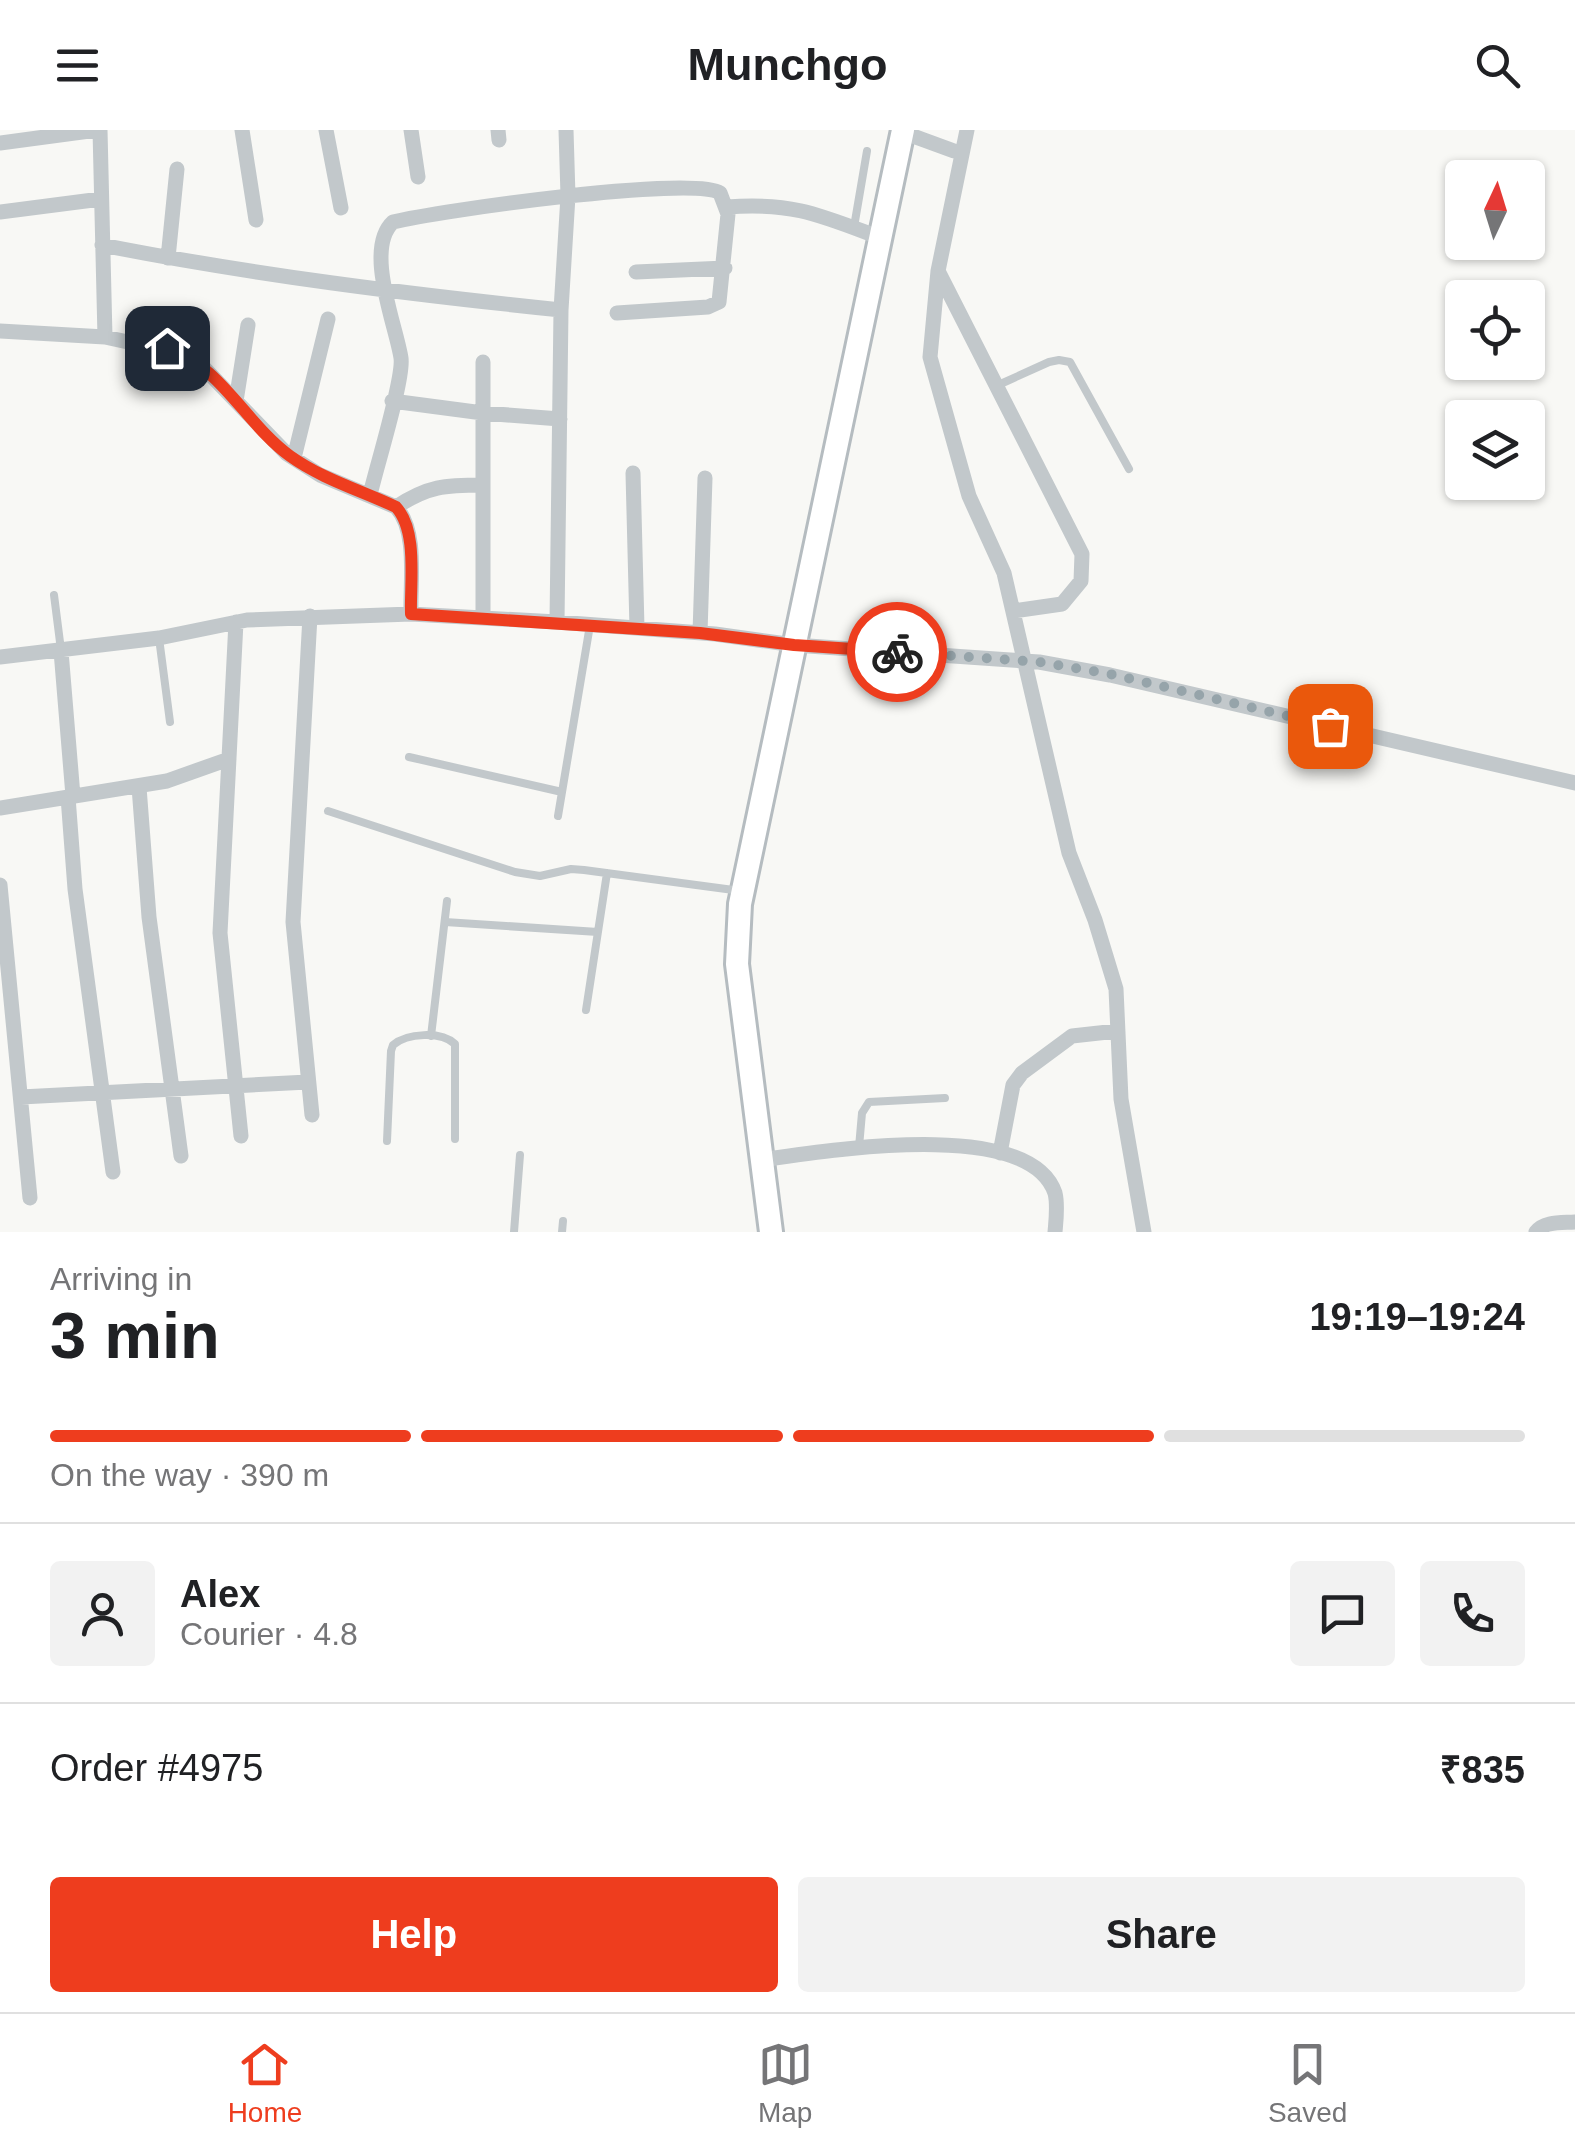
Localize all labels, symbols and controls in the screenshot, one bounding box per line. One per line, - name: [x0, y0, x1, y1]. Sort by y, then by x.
- icon: menu: [50, 38, 105, 93]
- icon: search: [1470, 38, 1525, 93]
- text: Munchgo: [688, 39, 887, 90]
- north arrow: [1445, 160, 1545, 260]
- map controls: [1445, 160, 1545, 500]
- button: locate: [1445, 280, 1545, 380]
- pin: [125, 306, 210, 391]
- icon: home: [140, 321, 195, 376]
- button: layers: [1445, 400, 1545, 500]
- courier: [847, 602, 947, 702]
- icon: bike: [870, 625, 925, 680]
- pin: [1288, 684, 1373, 769]
- icon: bag: [1303, 699, 1358, 754]
- text: Arriving in: [50, 1261, 192, 1297]
- text: 19:19–19:24: [1309, 1296, 1525, 1338]
- text: 3 min: [50, 1299, 220, 1372]
- text: On the way · 390 m: [50, 1457, 329, 1493]
- button: person: [50, 1561, 155, 1666]
- button: chat: [1290, 1561, 1395, 1666]
- button: phone: [1420, 1561, 1525, 1666]
- text: Alex: [180, 1573, 260, 1615]
- text: Courier · 4.8: [180, 1616, 358, 1652]
- text: Order #4975: [50, 1747, 263, 1789]
- text: ₹835: [1440, 1749, 1525, 1791]
- button: Help: [50, 1877, 778, 1992]
- button: Share: [798, 1877, 1525, 1992]
- tab: Home: [228, 2037, 302, 2129]
- tab: Map: [758, 2037, 813, 2129]
- tab: Saved: [1268, 2037, 1347, 2129]

